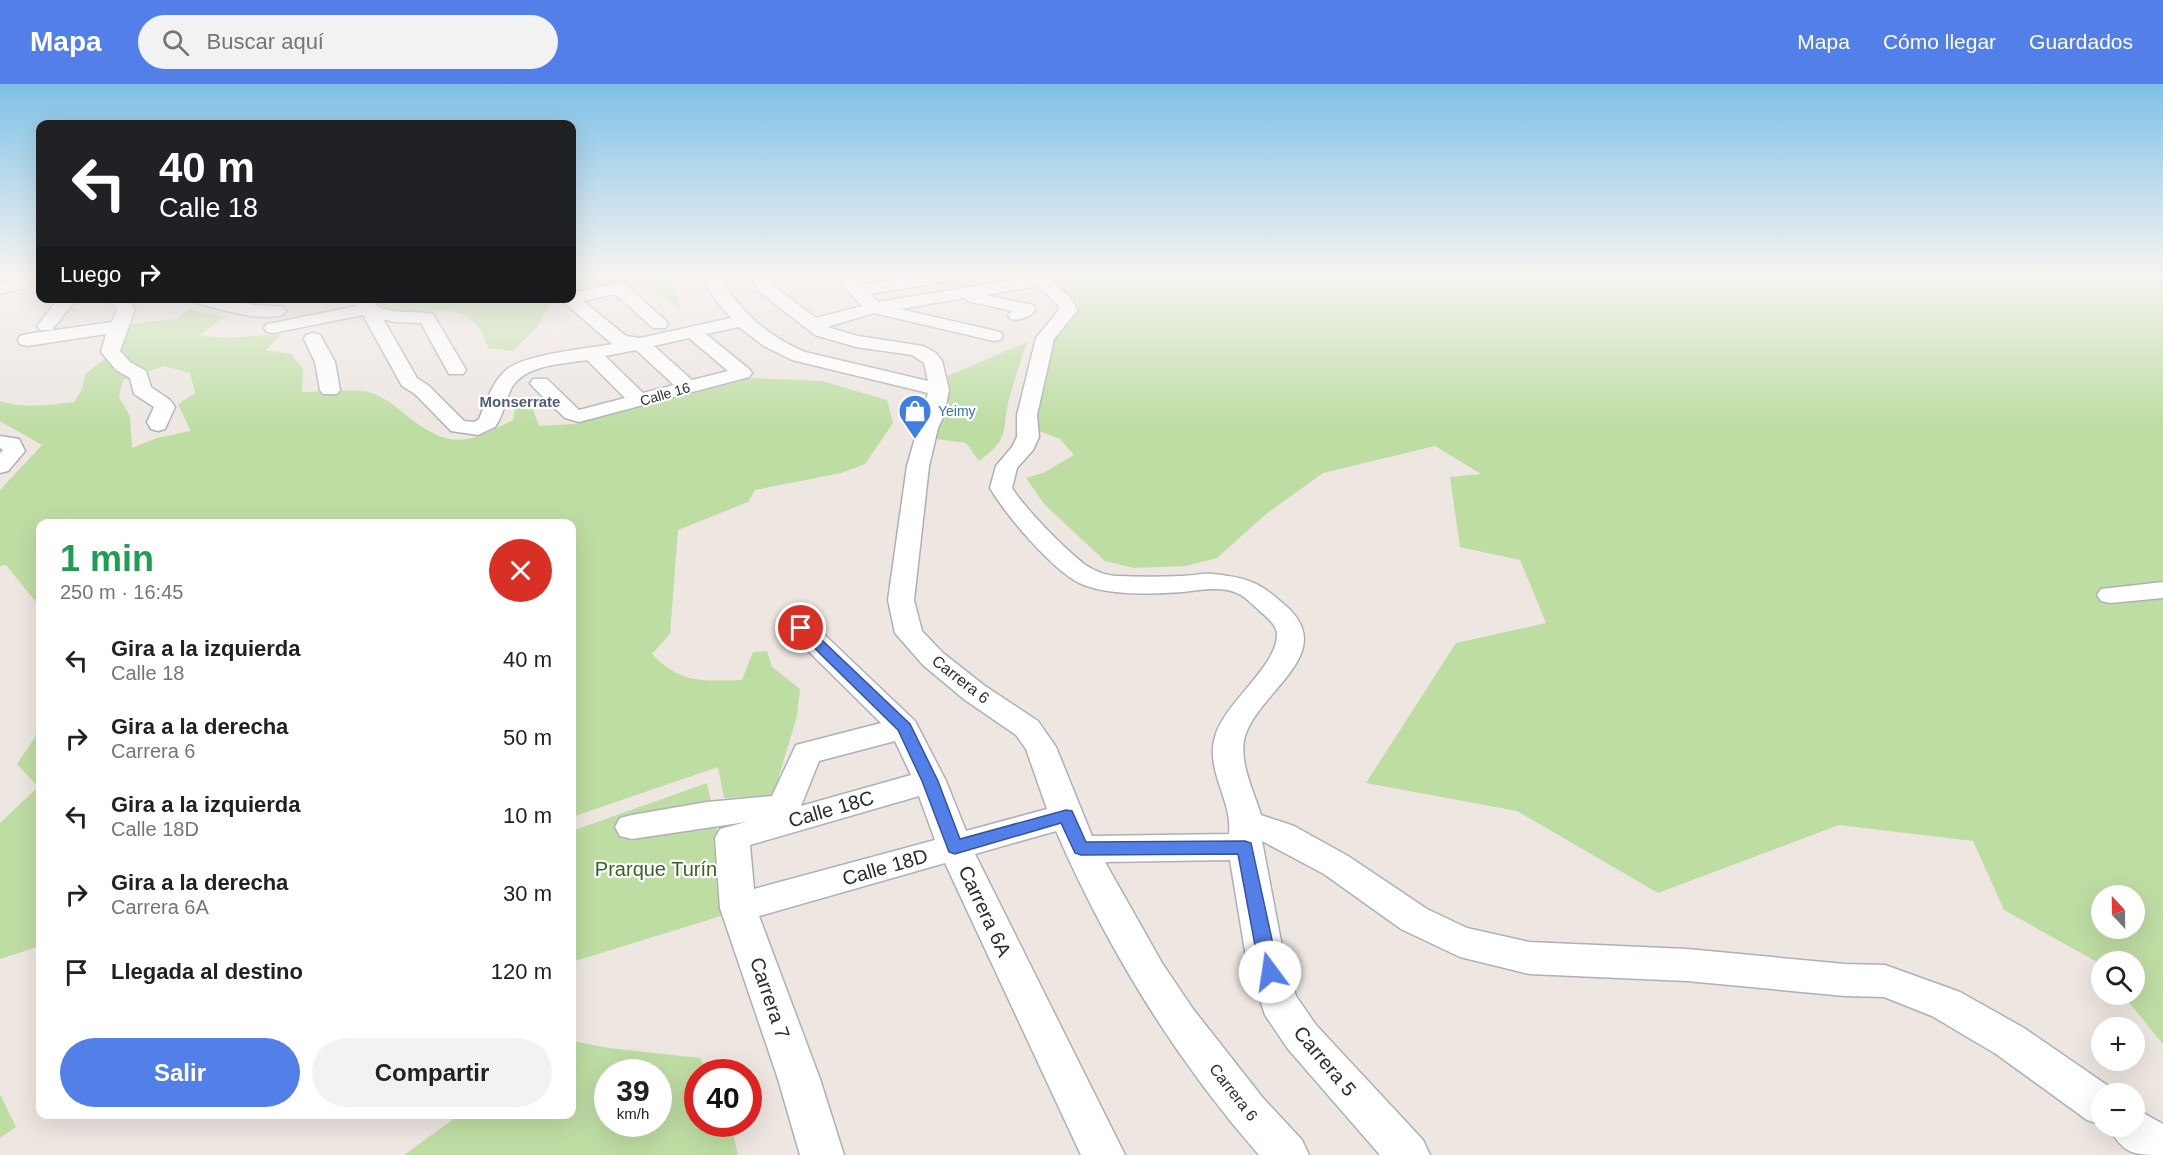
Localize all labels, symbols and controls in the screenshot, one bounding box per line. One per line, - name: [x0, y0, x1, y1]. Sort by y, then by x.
- search box: [138, 15, 558, 69]
- text: Mapa: [30, 26, 102, 57]
- icon: search: [159, 26, 192, 59]
- text: Buscar aquí: [207, 29, 324, 54]
- text: Mapa: [1797, 30, 1850, 53]
- text: Cómo llegar: [1883, 30, 1996, 53]
- text: Guardados: [2029, 30, 2133, 53]
- icon: left: [60, 144, 138, 222]
- text: 40 m: [159, 144, 255, 191]
- text: Calle 18: [159, 193, 258, 223]
- icon: right: [133, 258, 166, 291]
- text: Luego: [60, 262, 121, 287]
- street label: Calle 16: [638, 379, 692, 409]
- district label: Monserrate: [480, 393, 560, 410]
- shop icon: Yeimy: [897, 393, 933, 440]
- place label: Yeimy: [938, 403, 976, 419]
- text: 1 min: [60, 538, 154, 579]
- button: close: [489, 539, 552, 602]
- text: 250 m · 16:45: [60, 581, 183, 603]
- pin: [775, 602, 826, 653]
- icon: arrive: [784, 611, 817, 644]
- text: Gira a la izquierda: [111, 636, 301, 661]
- icon: left: [60, 644, 93, 677]
- text: 40 m: [503, 647, 552, 672]
- street label: Carrera 6: [929, 652, 993, 707]
- text: Calle 18: [111, 662, 184, 684]
- text: Gira a la derecha: [111, 714, 288, 739]
- icon: right: [60, 722, 93, 755]
- text: 50 m: [503, 725, 552, 750]
- text: Carrera 6: [111, 740, 195, 762]
- street label: Calle 18C: [786, 786, 876, 832]
- text: Gira a la izquierda: [111, 792, 301, 817]
- icon: left: [60, 800, 93, 833]
- text: 10 m: [503, 803, 552, 828]
- text: Calle 18D: [111, 818, 199, 840]
- street label: Calle 18D: [840, 844, 930, 890]
- park label: Prarque Turín: [595, 858, 717, 880]
- street label: Carrera 6A: [954, 862, 1016, 961]
- text: Gira a la derecha: [111, 870, 288, 895]
- icon: right: [60, 878, 93, 911]
- text: 30 m: [503, 881, 552, 906]
- north arrow: [2091, 885, 2145, 939]
- map controls: [2091, 885, 2145, 1137]
- text: Carrera 6A: [111, 896, 209, 918]
- position arrow: [1238, 940, 1302, 1004]
- button: search: [2091, 951, 2145, 1005]
- street label: Carrera 7: [746, 954, 794, 1042]
- icon: arrive: [60, 956, 93, 989]
- text: Llegada al destino: [111, 959, 303, 984]
- text: 120 m: [491, 959, 552, 984]
- button: +: [2091, 1017, 2145, 1071]
- street label: Carrera 5: [1289, 1022, 1361, 1100]
- button: Salir: [60, 1038, 300, 1107]
- button: Compartir: [312, 1038, 552, 1107]
- speed limit sign: 40: [684, 1059, 762, 1137]
- street label: Carrera 6: [1206, 1060, 1261, 1124]
- text: 39: [616, 1074, 650, 1107]
- button: −: [2091, 1083, 2145, 1137]
- text: km/h: [617, 1105, 649, 1122]

